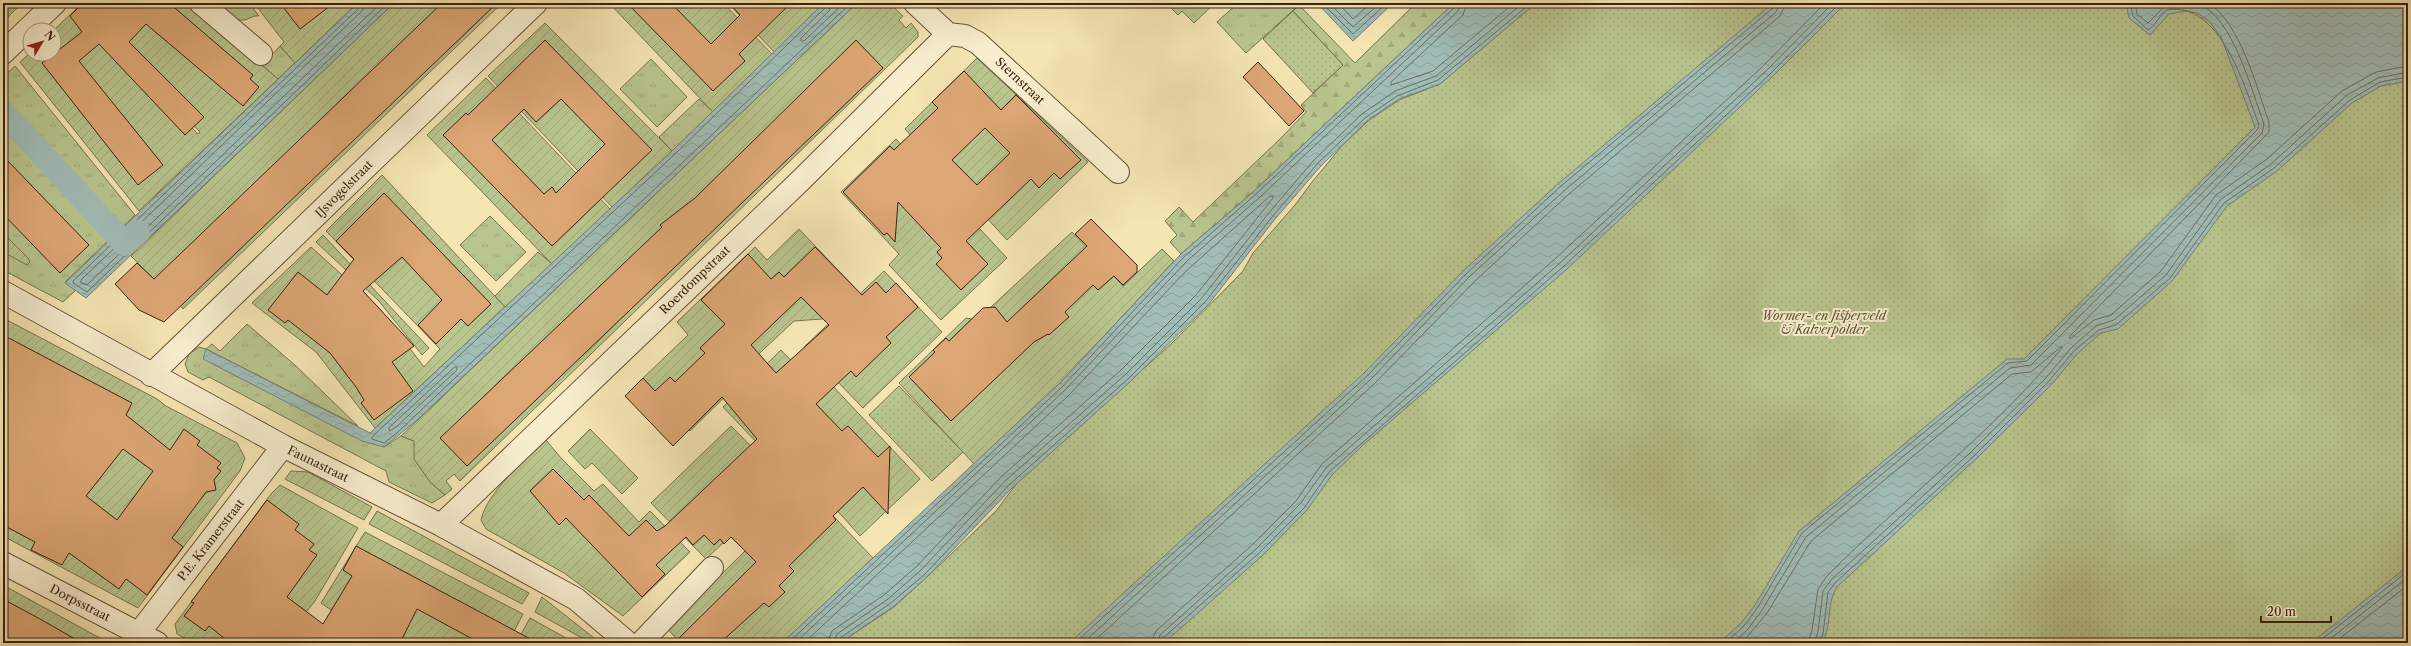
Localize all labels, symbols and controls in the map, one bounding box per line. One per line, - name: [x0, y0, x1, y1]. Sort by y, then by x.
- north arrow: [22, 22, 62, 62]
- text: N: [41, 28, 59, 44]
- street label: Sternstraat: [993, 54, 1049, 108]
- street label: IJsvogelstraat: [312, 156, 376, 221]
- street label: Roerdompstraat: [656, 242, 734, 317]
- park label: Wormer- en Jisperveld & Kalverpolder: [1762, 308, 1888, 337]
- street label: Faunastraat: [285, 442, 352, 485]
- street label: P.E. Kramerstraat: [174, 495, 248, 584]
- street label: Dorpsstraat: [47, 581, 114, 625]
- scale bar: [2261, 598, 2331, 624]
- text: 20 m: [2267, 604, 2296, 619]

